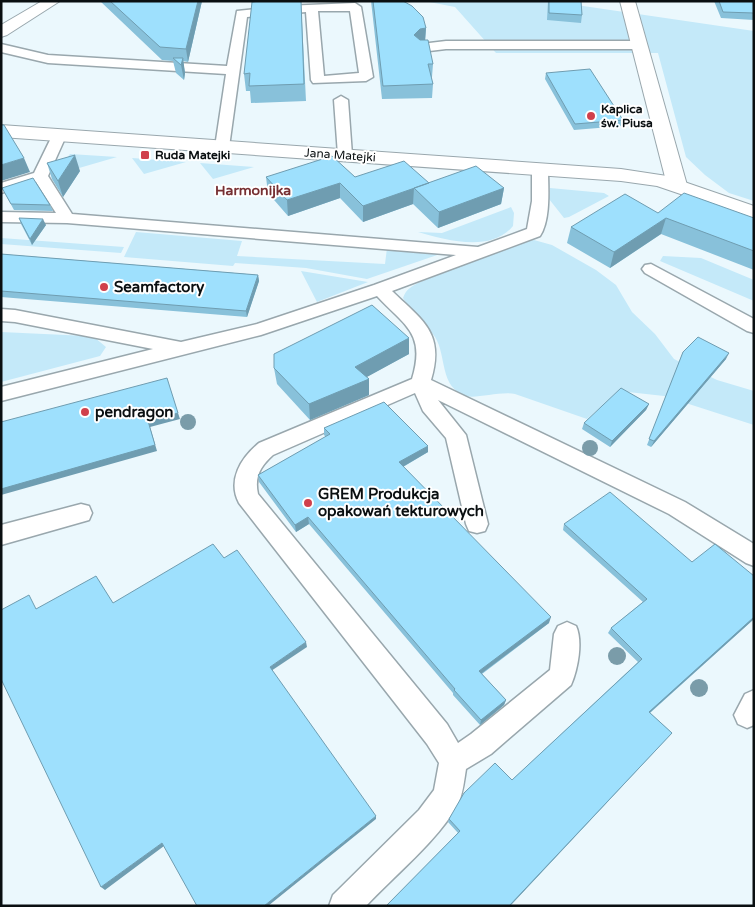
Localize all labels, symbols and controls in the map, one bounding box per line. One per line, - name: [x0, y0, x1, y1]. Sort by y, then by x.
- place label: Kaplica św. Piusa: [601, 102, 653, 130]
- marker: Kaplica św. Piusa: [585, 110, 597, 122]
- street label: Jana Matejki: [304, 146, 376, 164]
- place label: Ruda Matejki: [155, 148, 230, 163]
- marker: Ruda Matejki: [139, 149, 151, 161]
- district label: Harmonijka: [215, 182, 291, 199]
- place label: Seamfactory: [114, 278, 204, 297]
- marker: Seamfactory: [98, 281, 110, 293]
- place label: pendragon: [95, 403, 173, 422]
- marker: pendragon: [79, 406, 91, 418]
- place label: GREM Produkcja opakowań tekturowych: [318, 485, 484, 521]
- marker: GREM Produkcja opakowań tekturowych: [302, 497, 314, 509]

